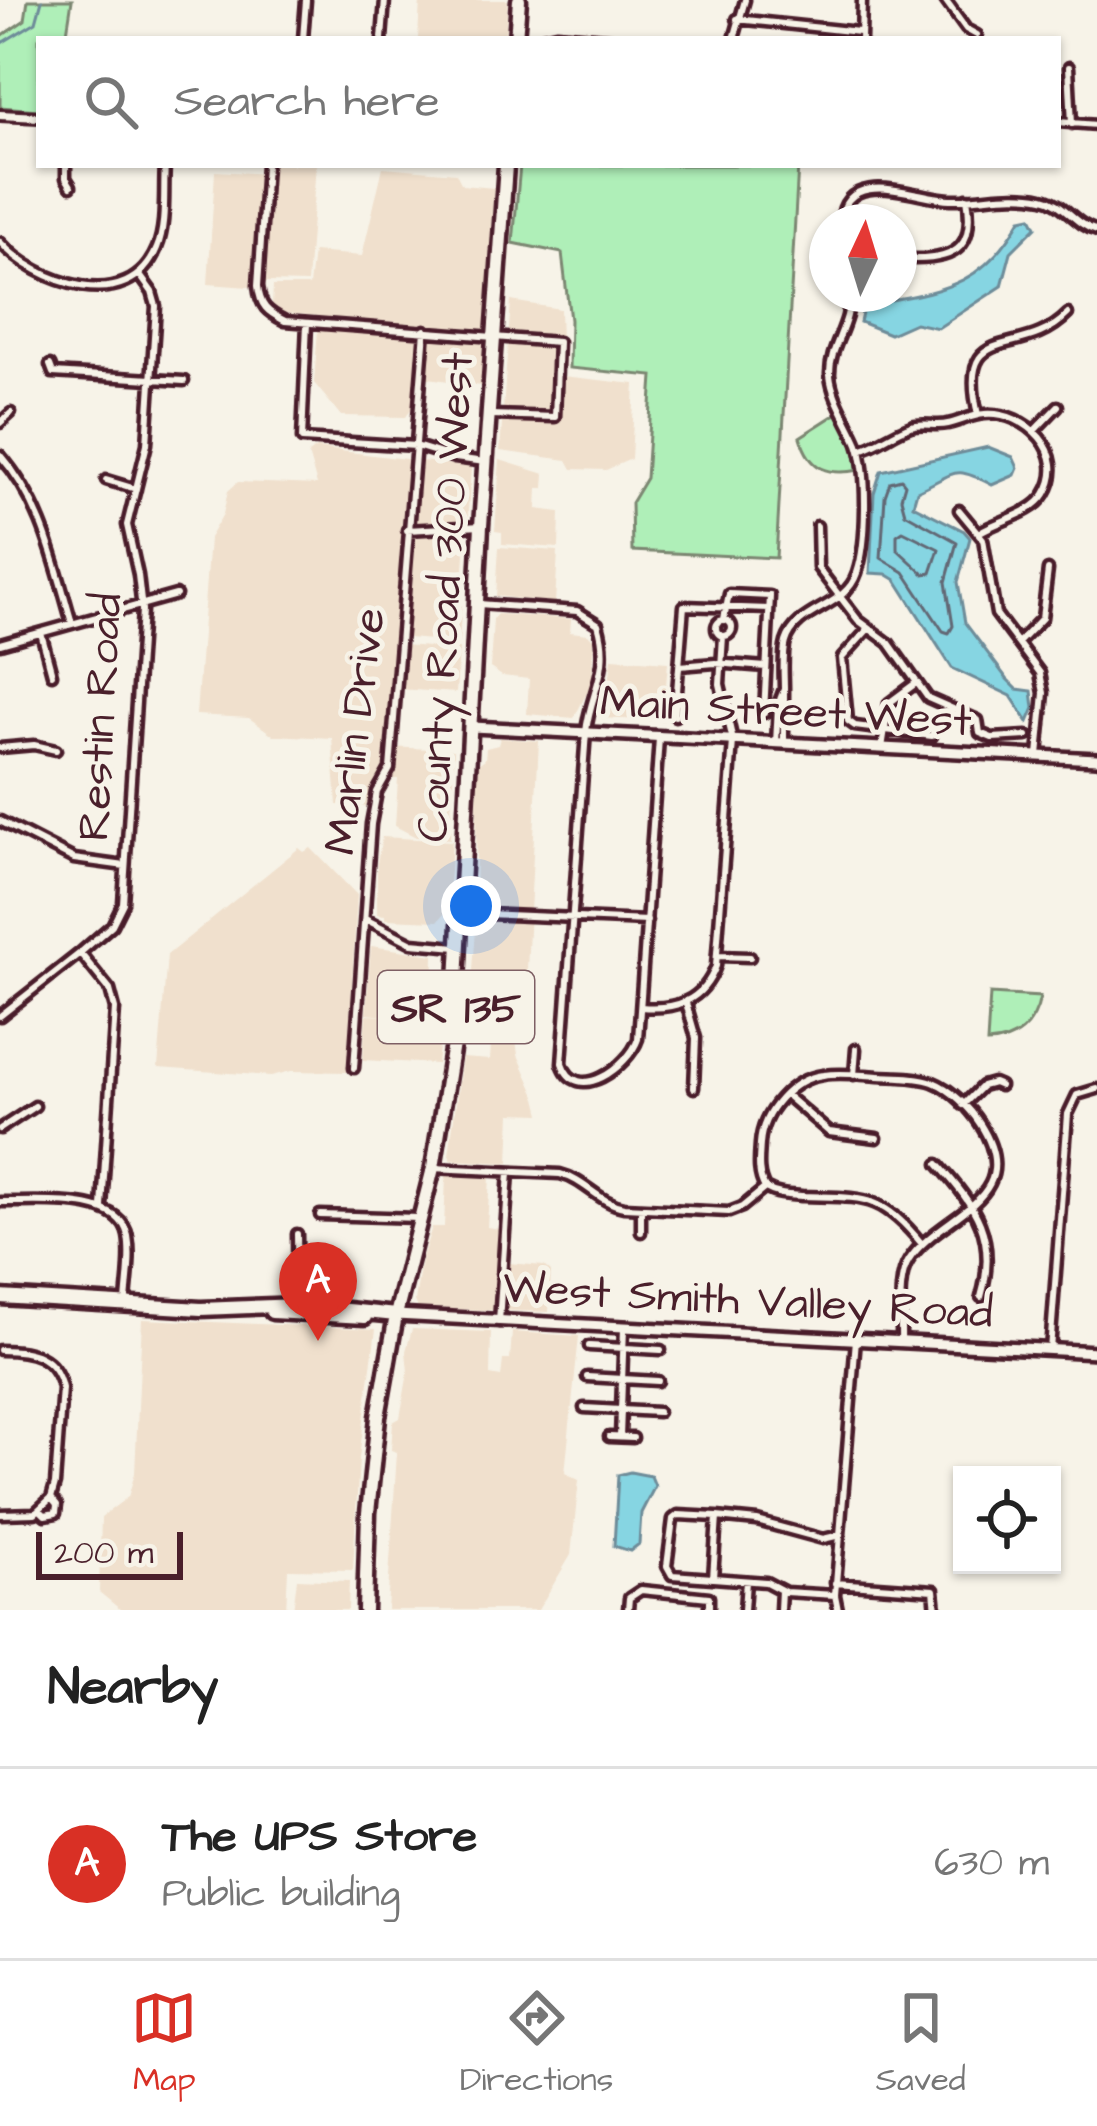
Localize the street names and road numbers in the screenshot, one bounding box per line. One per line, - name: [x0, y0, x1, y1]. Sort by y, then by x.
- street label: County Road 300 West: [402, 351, 491, 843]
- street label: Restin Road: [64, 592, 138, 843]
- street label: Marlin Drive: [310, 605, 402, 858]
- street label: Main Street West: [599, 671, 973, 753]
- road number: SR 135: [378, 971, 534, 1043]
- street label: West Smith Valley Road: [501, 1257, 994, 1346]

